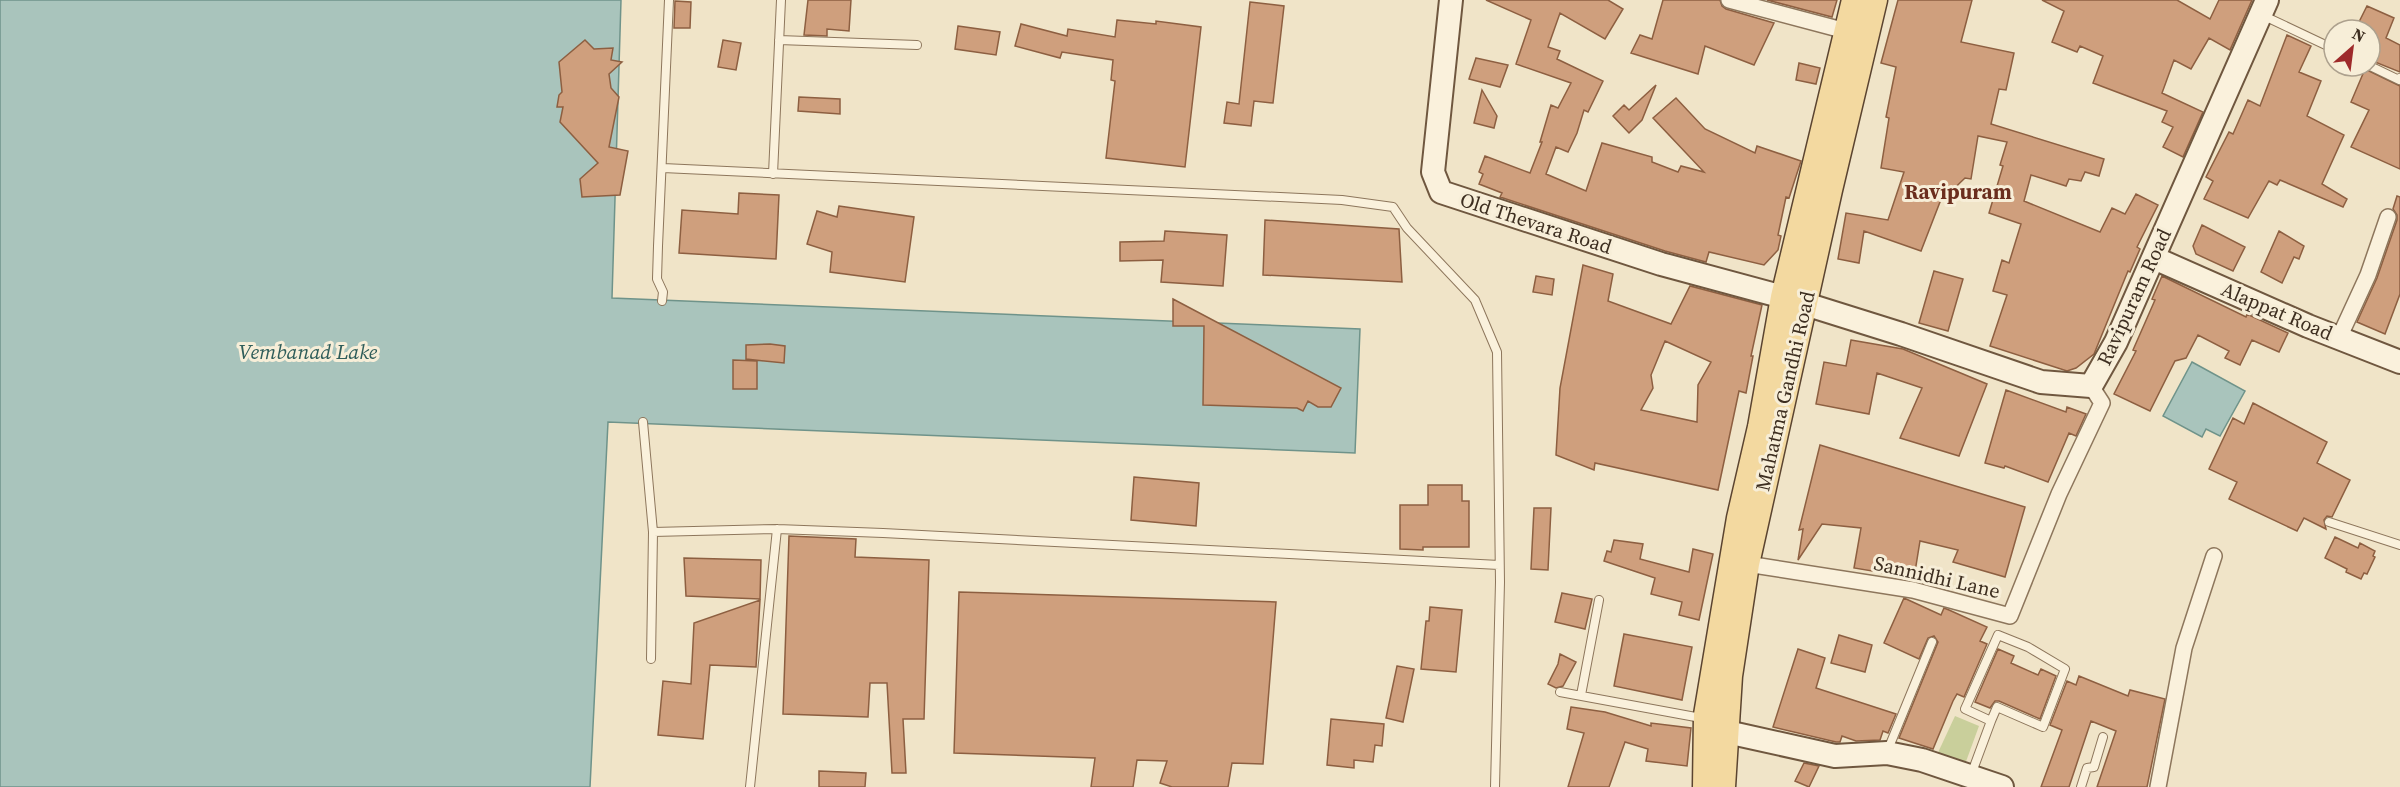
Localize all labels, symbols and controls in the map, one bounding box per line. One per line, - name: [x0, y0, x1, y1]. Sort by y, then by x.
- north arrow: [2322, 18, 2382, 78]
- text: N: [2349, 22, 2370, 47]
- district label: Ravipuram: [1904, 177, 2012, 206]
- street label: Old Thevara Road: [1457, 185, 1616, 261]
- street label: Ravipuram Road: [2090, 223, 2178, 370]
- street label: Alappat Road: [2217, 275, 2338, 347]
- street label: Mahatma Gandhi Road: [1748, 288, 1822, 494]
- water label: Vembanad Lake: [239, 337, 378, 366]
- street label: Sannidhi Lane: [1871, 549, 2003, 605]

